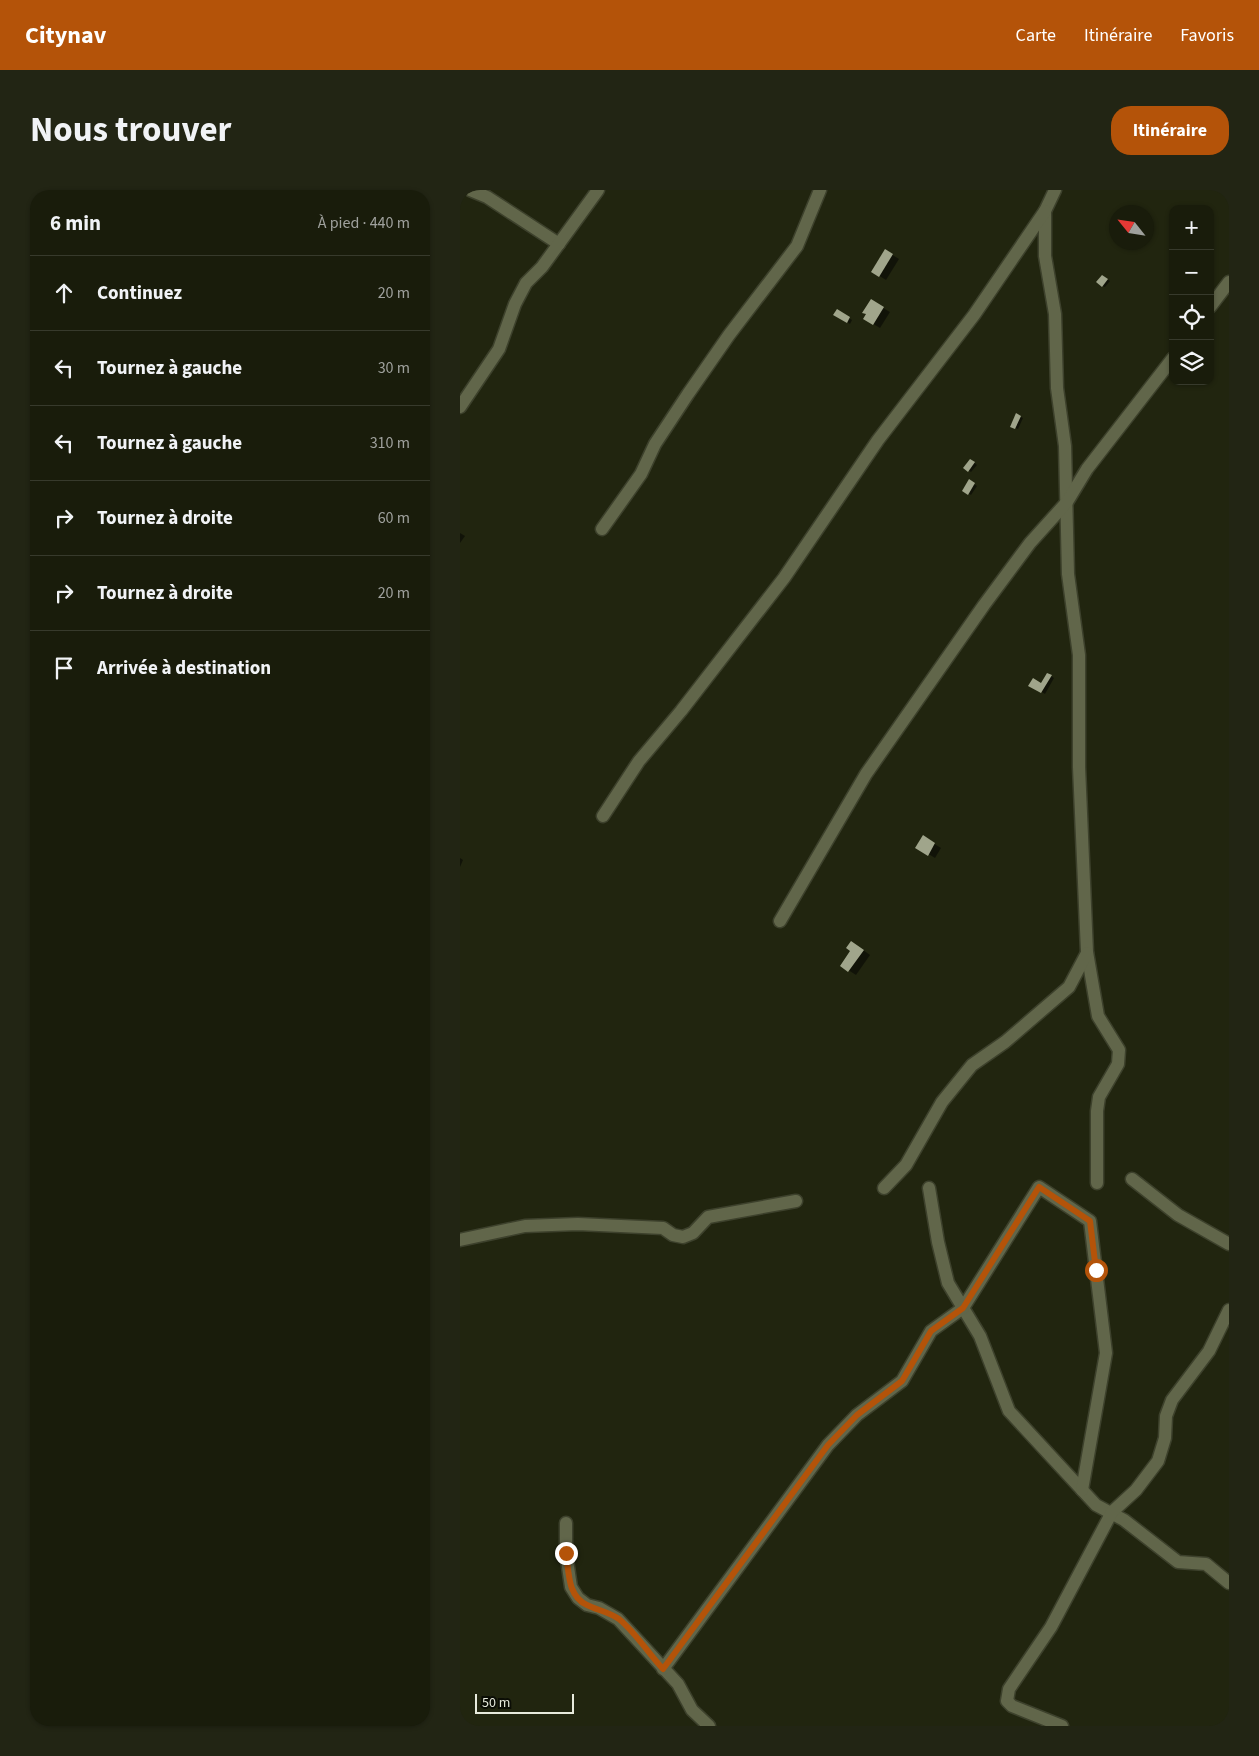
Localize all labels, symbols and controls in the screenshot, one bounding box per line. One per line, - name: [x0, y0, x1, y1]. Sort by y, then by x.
- text: Citynav: [25, 18, 106, 53]
- text: Carte: [1016, 23, 1056, 48]
- text: Itinéraire: [1084, 23, 1152, 48]
- text: Favoris: [1180, 23, 1234, 48]
- text: Nous trouver: [30, 105, 231, 155]
- button: Itinéraire: [1111, 106, 1229, 155]
- north arrow: [1109, 205, 1154, 250]
- map controls: [1169, 205, 1214, 385]
- button: +: [1169, 205, 1214, 250]
- text: 6 min: [50, 208, 101, 238]
- text: À pied · 440 m: [318, 212, 410, 234]
- button: −: [1169, 250, 1214, 295]
- icon: ahead: [50, 279, 78, 307]
- text: Continuez: [97, 280, 182, 307]
- text: 20 m: [378, 282, 410, 304]
- button: locate: [1169, 295, 1214, 340]
- button: layers: [1169, 340, 1214, 385]
- icon: left: [50, 354, 78, 382]
- text: Tournez à gauche: [97, 355, 242, 382]
- text: 30 m: [378, 357, 410, 379]
- icon: left: [50, 429, 78, 457]
- text: Tournez à gauche: [97, 430, 242, 457]
- text: 310 m: [370, 432, 410, 454]
- icon: right: [50, 504, 78, 532]
- text: Tournez à droite: [97, 505, 233, 532]
- text: 60 m: [378, 507, 410, 529]
- icon: right: [50, 579, 78, 607]
- text: Tournez à droite: [97, 580, 233, 607]
- text: 20 m: [378, 582, 410, 604]
- icon: arrive: [50, 654, 78, 682]
- text: Arrivée à destination: [97, 655, 271, 682]
- route start: [1085, 1259, 1108, 1282]
- route end: [555, 1542, 578, 1565]
- scale bar: [475, 1691, 574, 1714]
- text: 50 m: [482, 1693, 510, 1713]

